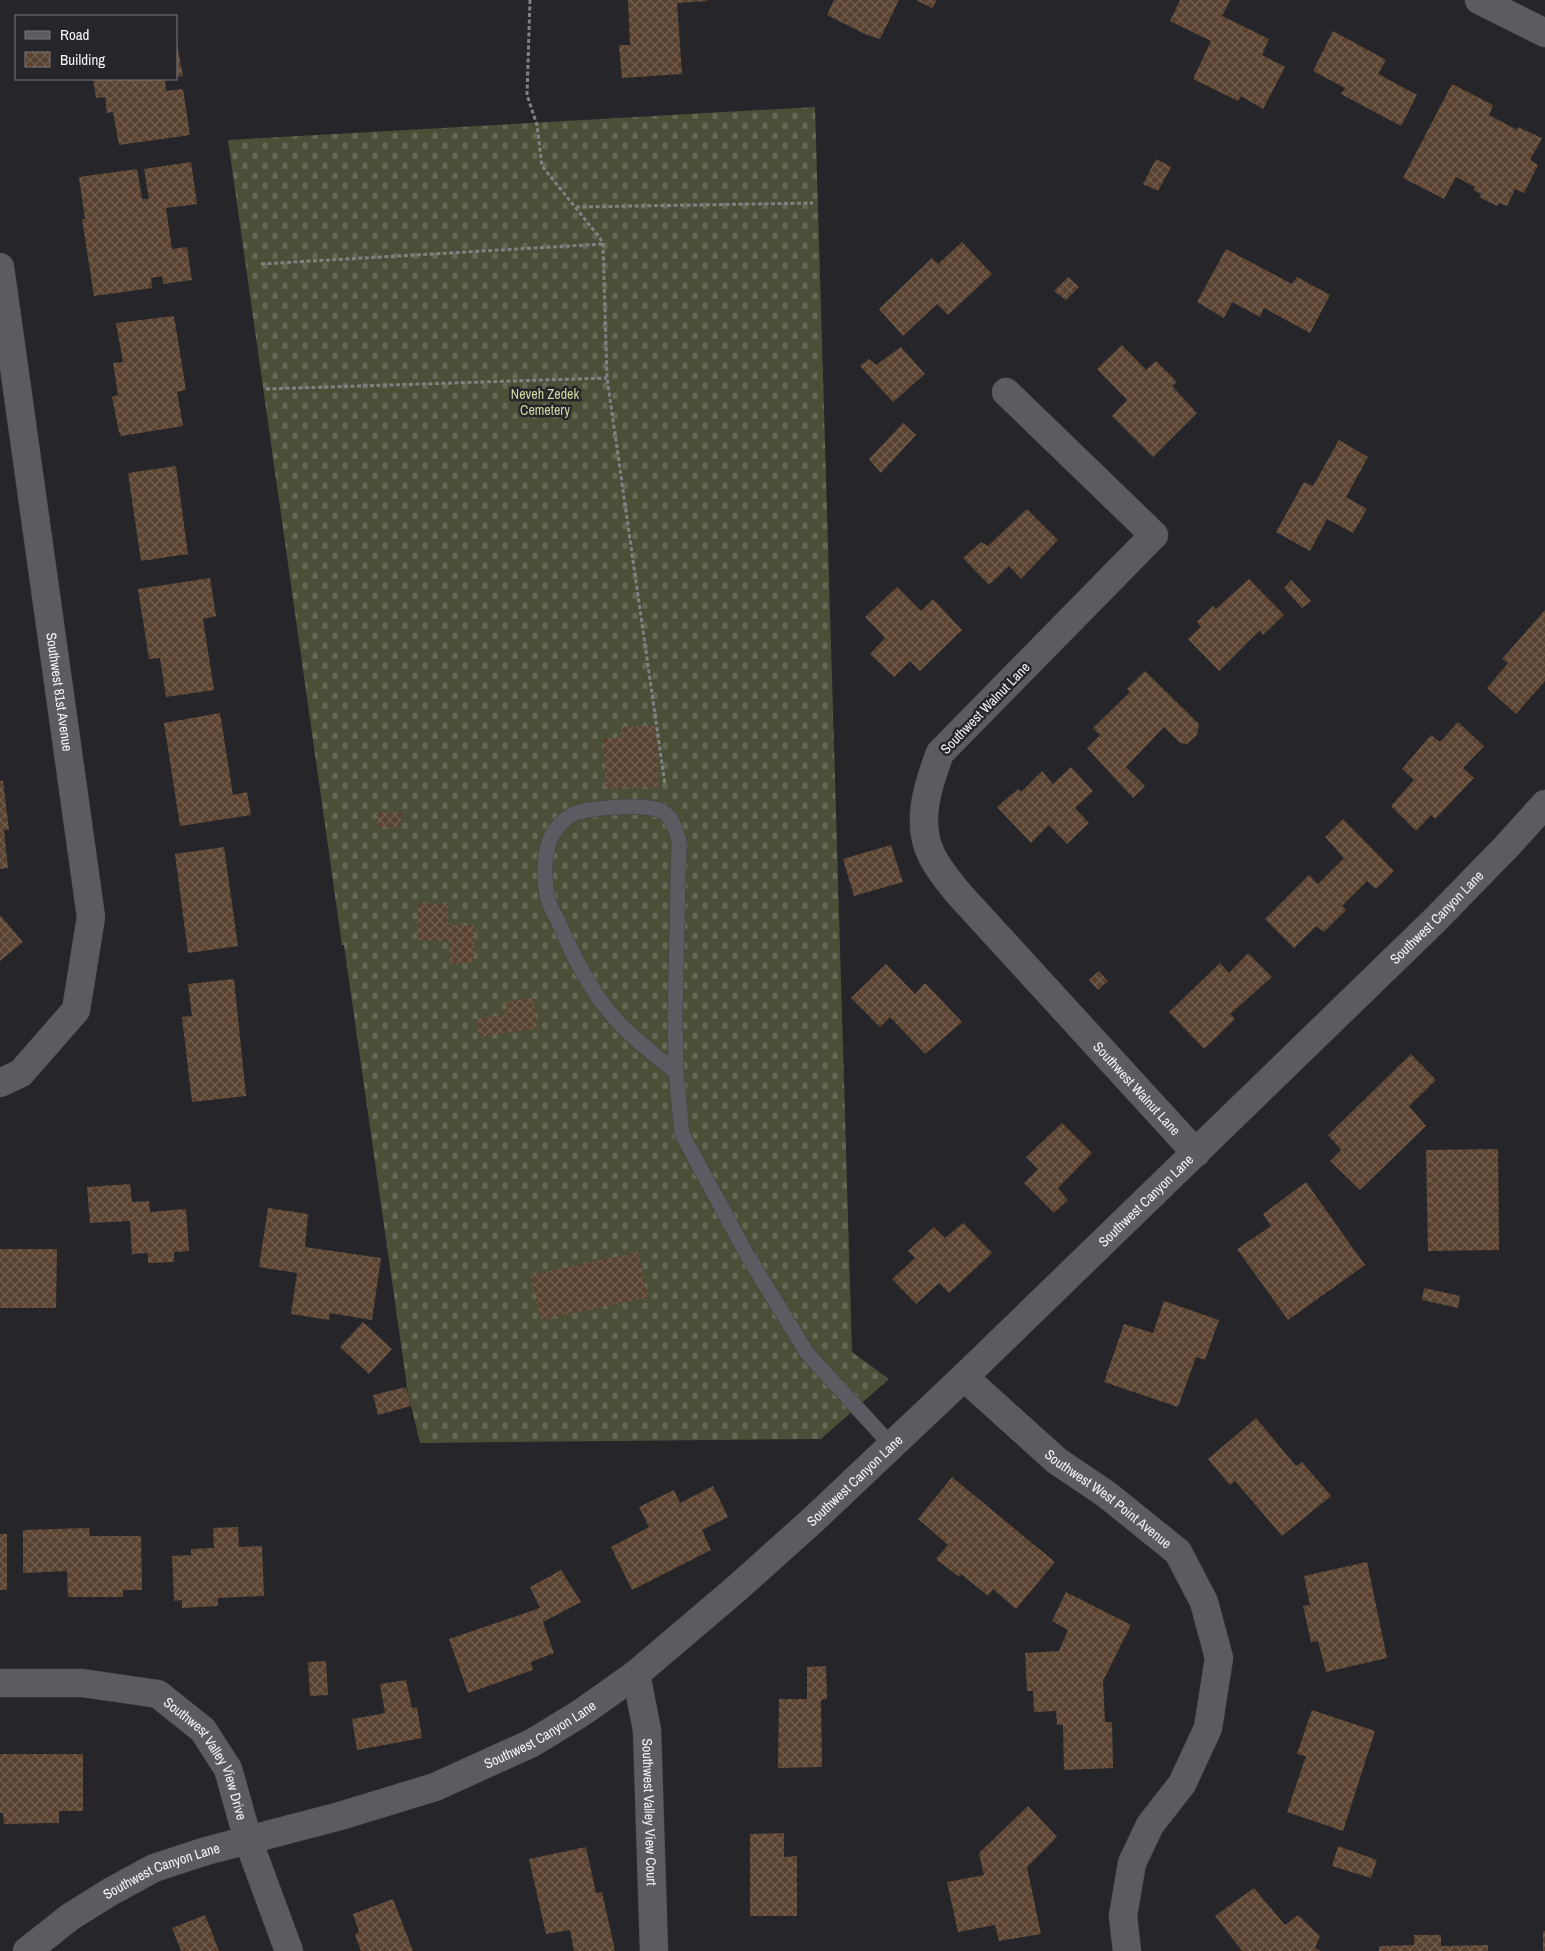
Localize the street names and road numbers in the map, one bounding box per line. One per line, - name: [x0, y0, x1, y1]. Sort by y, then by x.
- street label: Southwest 81st Avenue: [42, 631, 77, 753]
- street label: Southwest Walnut Lane: [937, 658, 1033, 758]
- street label: Southwest Canyon Lane: [1386, 867, 1487, 968]
- street label: Southwest Walnut Lane: [1089, 1038, 1184, 1139]
- street label: Southwest Canyon Lane: [1095, 1150, 1197, 1251]
- street label: Southwest Canyon Lane: [803, 1431, 906, 1530]
- street label: Southwest West Point Avenue: [1041, 1445, 1175, 1552]
- street label: Southwest Valley View Drive: [160, 1693, 251, 1822]
- street label: Southwest Canyon Lane: [481, 1696, 599, 1773]
- street label: Southwest Valley View Court: [638, 1738, 661, 1886]
- street label: Southwest Canyon Lane: [100, 1839, 222, 1903]

